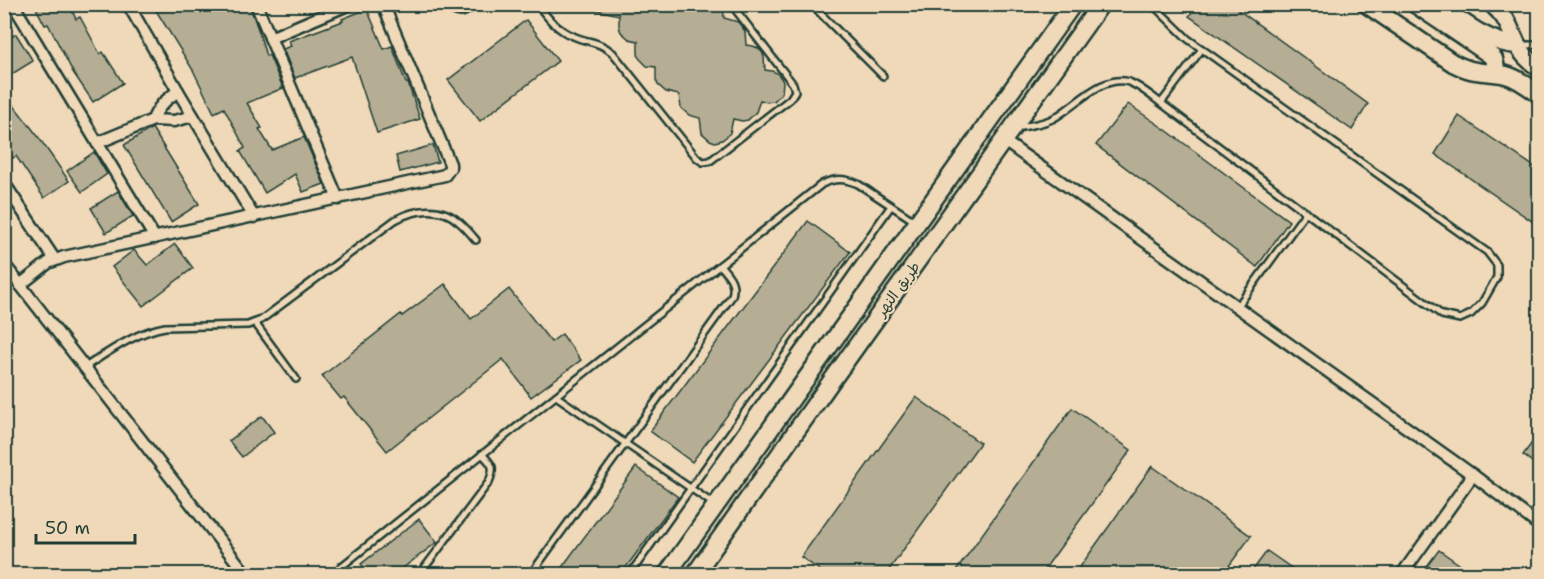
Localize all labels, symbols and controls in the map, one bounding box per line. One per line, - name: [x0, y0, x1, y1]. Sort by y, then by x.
- street label: طريق النهر: [870, 258, 925, 322]
- scale bar: [36, 507, 135, 545]
- text: 50 m: [45, 516, 90, 540]

